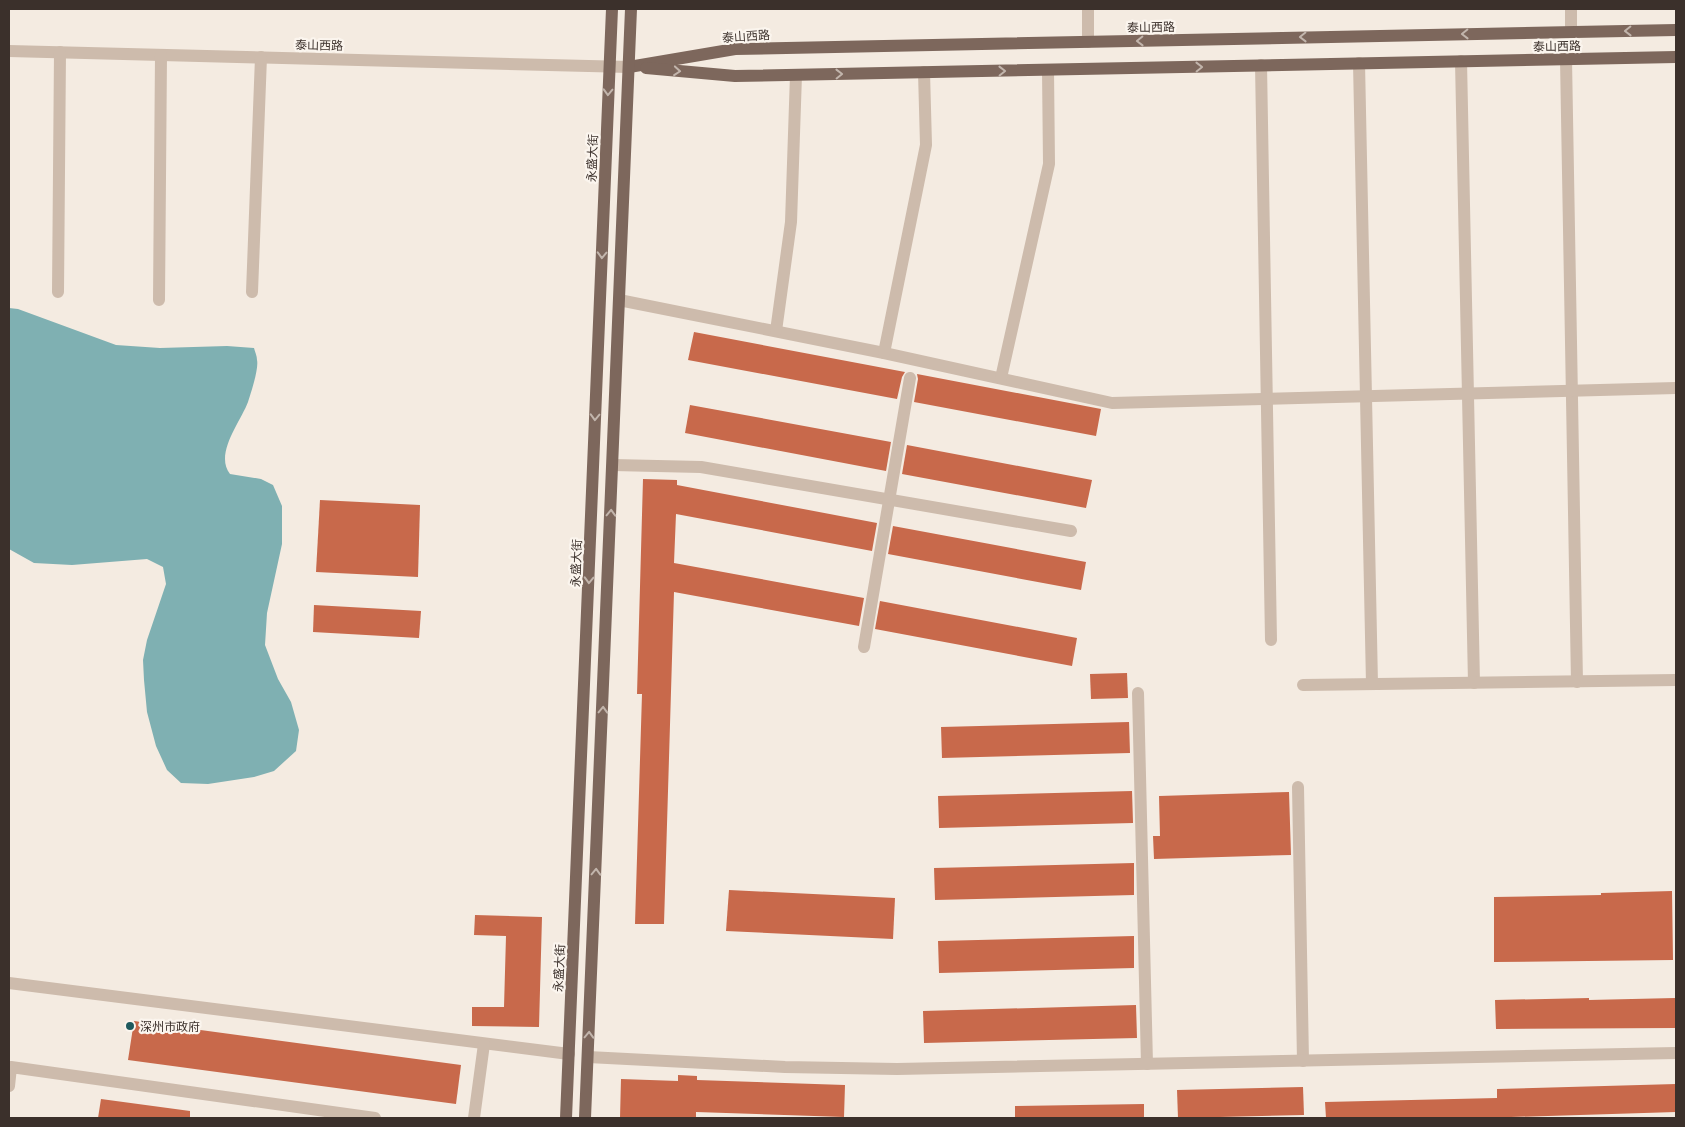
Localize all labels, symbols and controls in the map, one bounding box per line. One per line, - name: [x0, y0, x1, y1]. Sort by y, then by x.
- street label: 泰山西路: [1127, 18, 1175, 36]
- one-way arrow: [1623, 25, 1631, 36]
- street label: 泰山西路: [721, 26, 771, 46]
- one-way arrow: [1461, 29, 1468, 39]
- one-way arrow: [1298, 32, 1306, 42]
- street label: 泰山西路: [295, 36, 343, 54]
- one-way arrow: [1136, 36, 1144, 46]
- street label: 泰山西路: [1533, 37, 1581, 55]
- one-way arrow: [1196, 62, 1204, 72]
- one-way arrow: [673, 65, 681, 76]
- one-way arrow: [998, 66, 1006, 76]
- one-way arrow: [836, 69, 844, 79]
- one-way arrow: [603, 89, 614, 97]
- street label: 永盛大街: [583, 134, 601, 182]
- one-way arrow: [596, 251, 607, 259]
- one-way arrow: [590, 413, 601, 421]
- one-way arrow: [605, 508, 616, 516]
- street label: 永盛大街: [567, 539, 585, 587]
- one-way arrow: [583, 576, 594, 584]
- one-way arrow: [597, 706, 608, 714]
- one-way arrow: [591, 868, 601, 876]
- street label: 永盛大街: [549, 944, 569, 992]
- place label: 深州市政府: [140, 1018, 200, 1035]
- marker: 深州市政府: [124, 1020, 136, 1032]
- one-way arrow: [584, 1030, 594, 1038]

